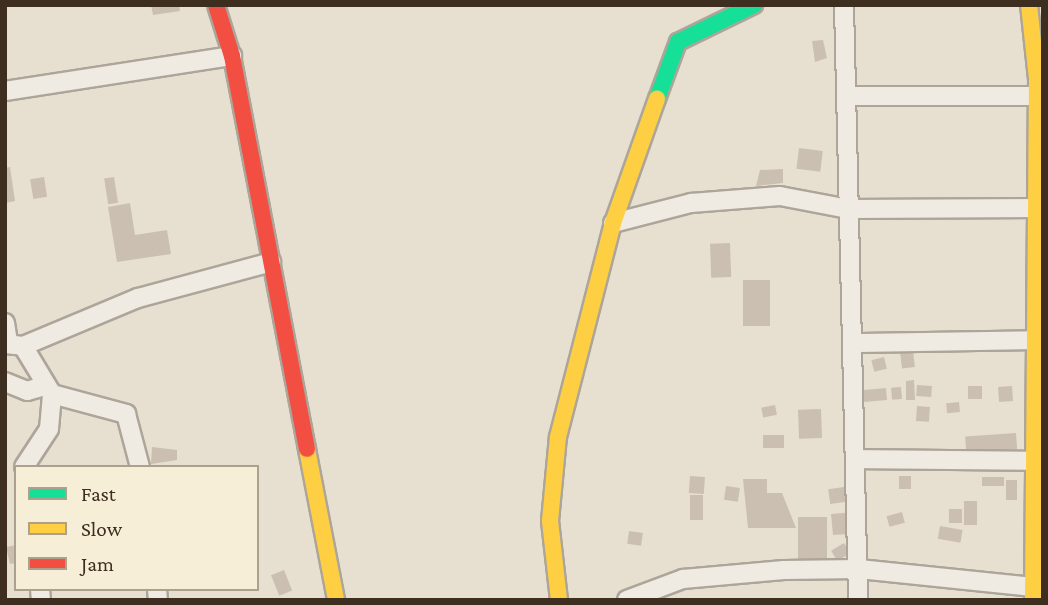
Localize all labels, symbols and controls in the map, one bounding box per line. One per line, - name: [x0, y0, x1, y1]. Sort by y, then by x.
- legend: [14, 465, 259, 591]
- text: Fast: [81, 482, 116, 506]
- text: Slow: [81, 517, 122, 541]
- text: Jam: [81, 552, 114, 576]

